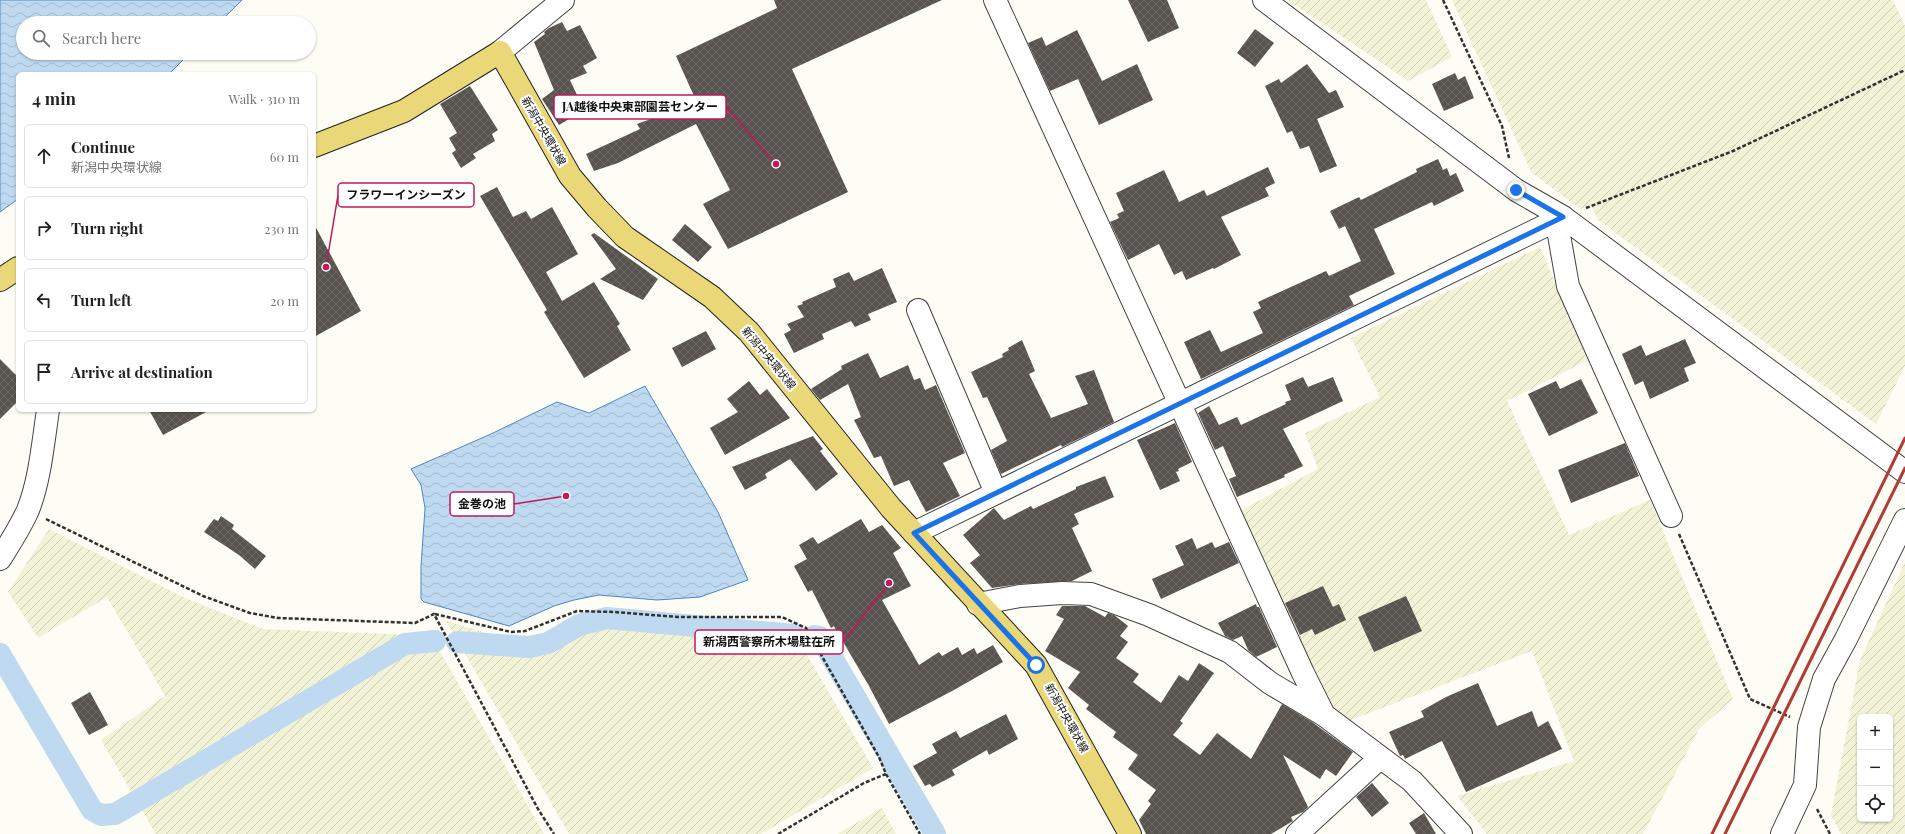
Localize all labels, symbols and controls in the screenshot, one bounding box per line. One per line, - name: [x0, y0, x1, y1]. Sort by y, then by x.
- search box: [16, 16, 316, 60]
- icon: search: [30, 27, 52, 49]
- text: Search here: [62, 28, 141, 48]
- text: 4 min: [32, 87, 76, 109]
- text: Walk · 310 m: [229, 90, 300, 107]
- street label: 新潟中央環状線: [519, 94, 570, 168]
- callout: JA越後中央東部園芸センター: [554, 95, 726, 119]
- text: JA越後中央東部園芸センター: [561, 98, 718, 114]
- text: Continue: [71, 137, 135, 157]
- icon: ahead: [33, 145, 55, 167]
- text: 60 m: [270, 148, 299, 165]
- text: 新潟中央環状線: [71, 158, 162, 175]
- route end: [1507, 181, 1525, 199]
- callout: フラワーインシーズン: [338, 183, 474, 207]
- text: フラワーインシーズン: [346, 186, 466, 202]
- icon: right: [33, 217, 55, 239]
- text: Turn right: [71, 218, 144, 238]
- text: 230 m: [264, 220, 299, 237]
- icon: left: [33, 289, 55, 311]
- text: Turn left: [71, 290, 132, 310]
- text: 20 m: [270, 292, 299, 309]
- street label: 新潟中央環状線: [739, 323, 800, 392]
- icon: arrive: [33, 361, 55, 383]
- text: Arrive at destination: [71, 362, 213, 382]
- callout: 金巻の池: [450, 492, 514, 516]
- text: 金巻の池: [458, 495, 506, 511]
- callout: 新潟西警察所木場駐在所: [695, 630, 843, 654]
- text: 新潟西警察所木場駐在所: [703, 633, 835, 649]
- route start: [1027, 656, 1045, 674]
- street label: 新潟中央環状線: [1042, 680, 1093, 755]
- map controls: [1857, 714, 1893, 822]
- button: +: [1857, 714, 1893, 750]
- button: −: [1857, 750, 1893, 786]
- button: locate: [1857, 786, 1893, 822]

